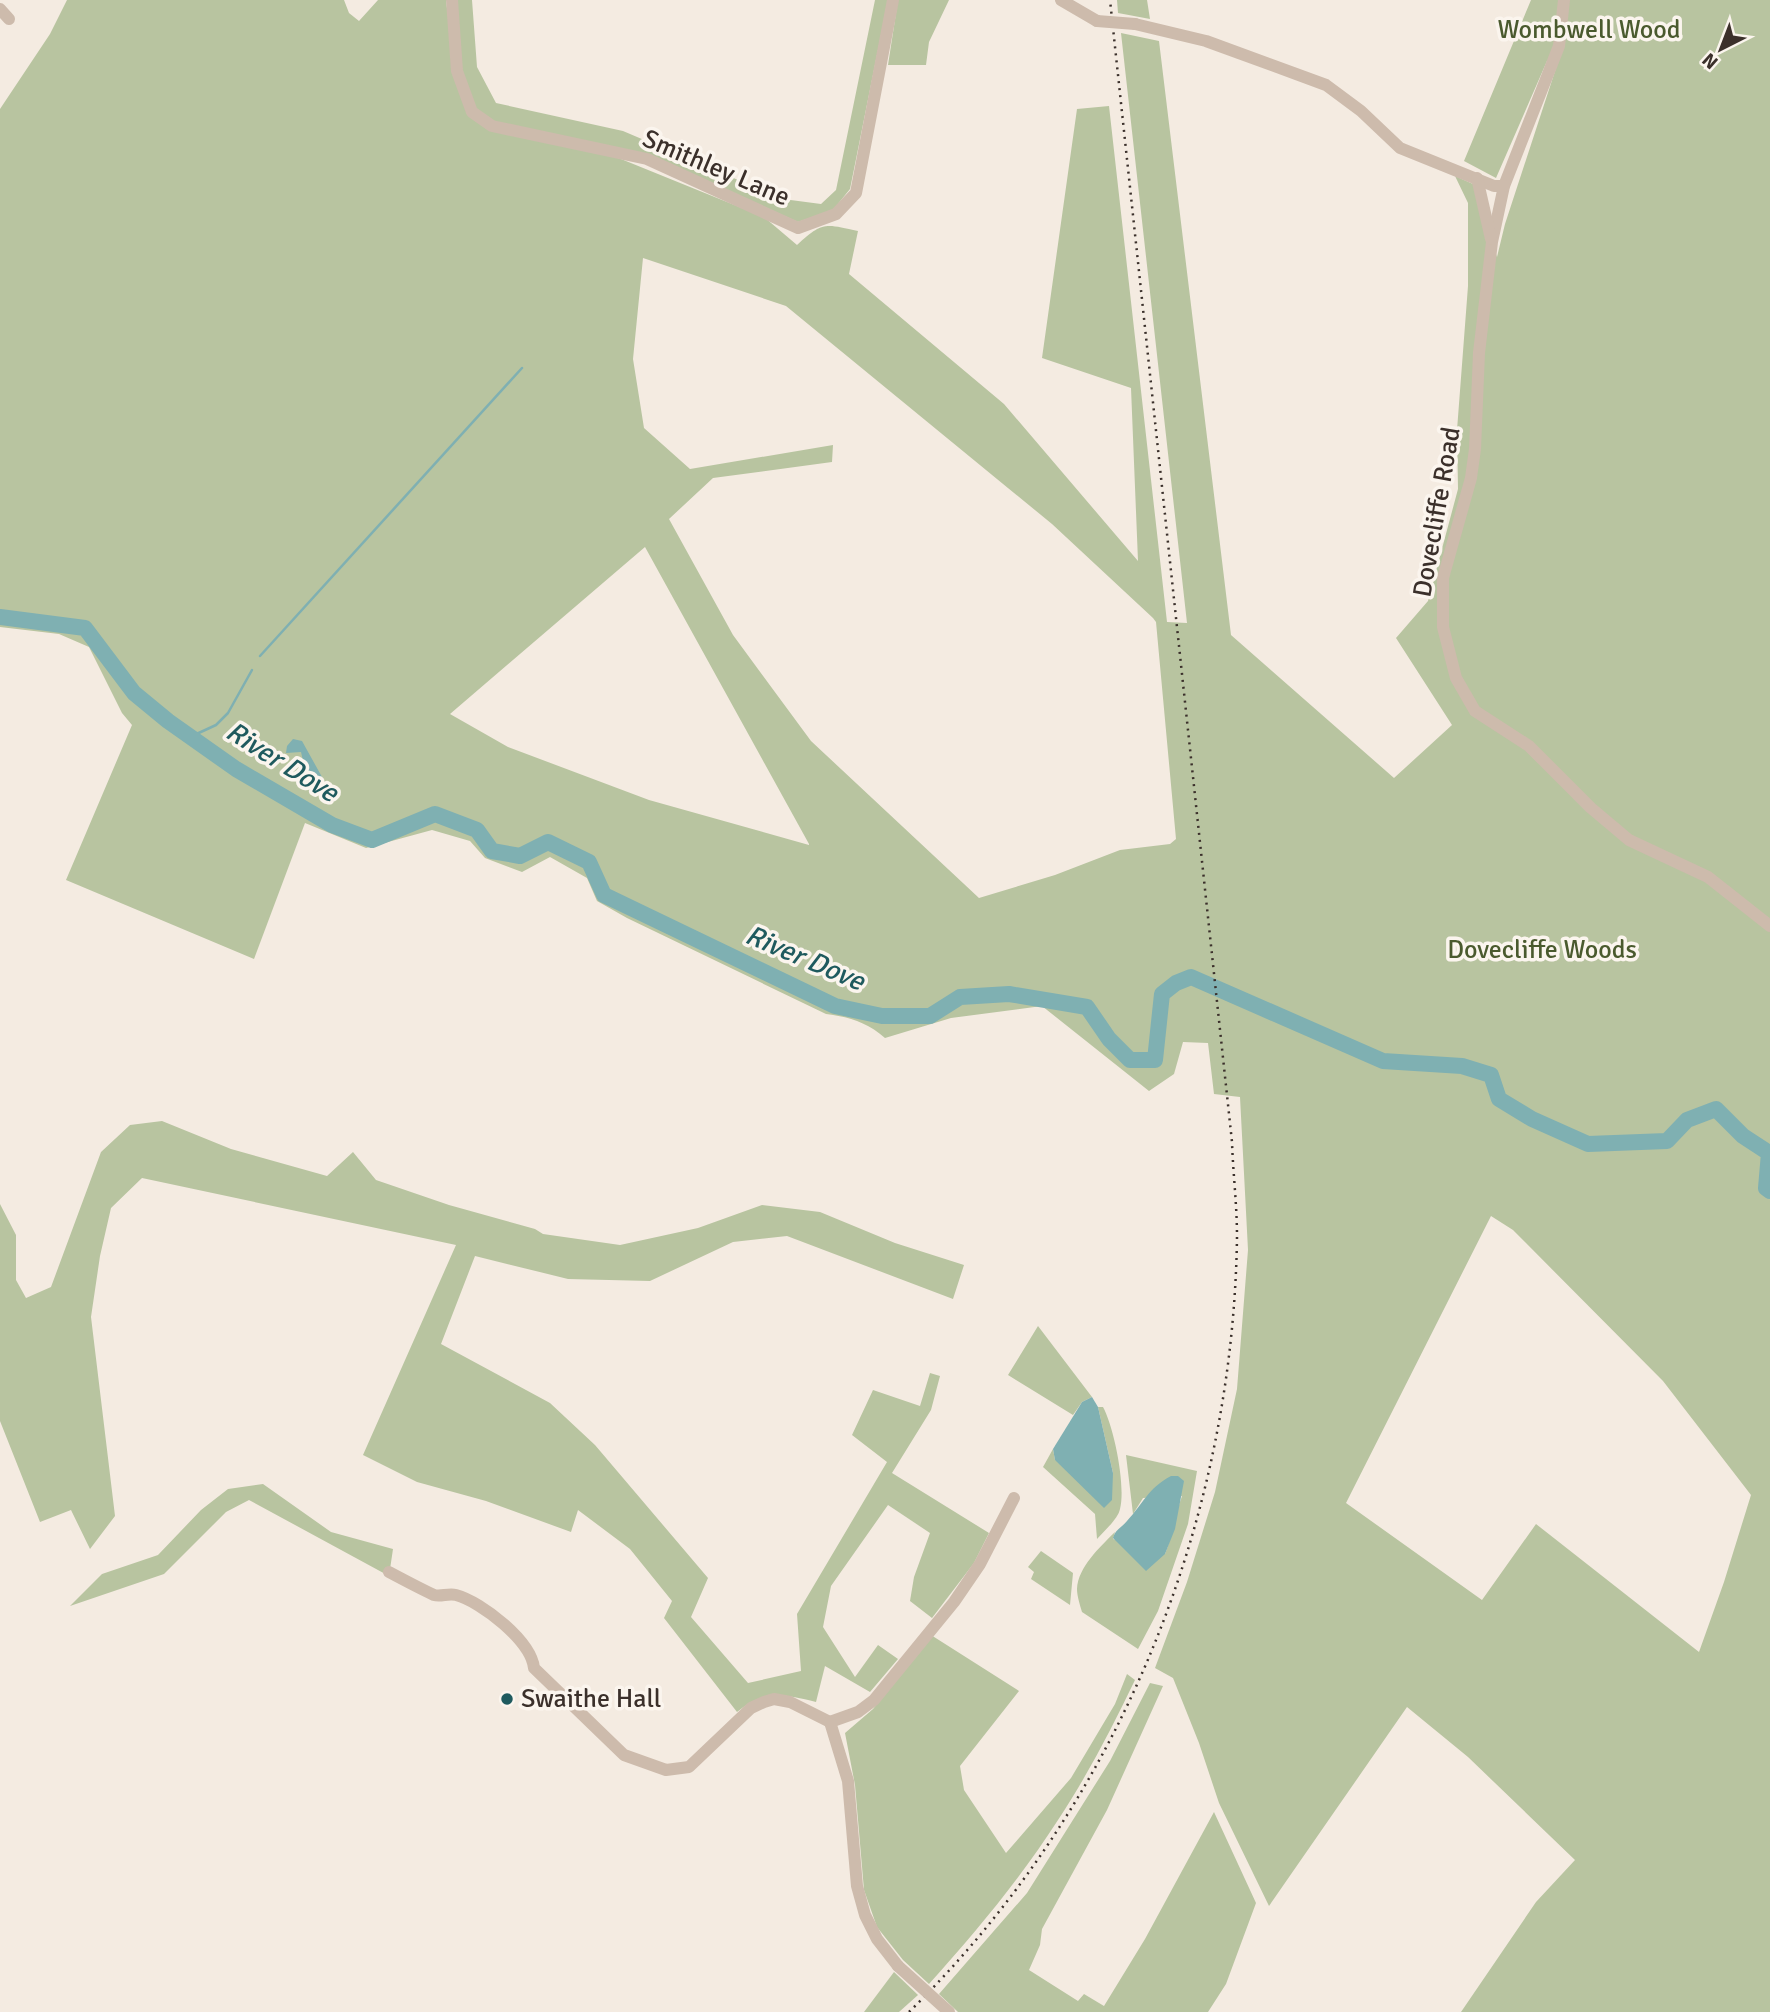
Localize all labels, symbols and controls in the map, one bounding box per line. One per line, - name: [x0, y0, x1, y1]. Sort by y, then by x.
- park label: Wombwell Wood: [1497, 14, 1681, 46]
- north arrow: [1686, 14, 1756, 84]
- text: N: [1697, 48, 1723, 74]
- street label: Smithley Lane: [638, 123, 794, 213]
- street label: Dovecliffe Road: [1406, 424, 1468, 600]
- water label: River Dove: [220, 714, 346, 811]
- water label: River Dove: [740, 918, 871, 999]
- park label: Dovecliffe Woods: [1447, 934, 1637, 966]
- place label: Swaithe Hall: [521, 1683, 661, 1715]
- marker: Swaithe Hall: [499, 1691, 515, 1707]

